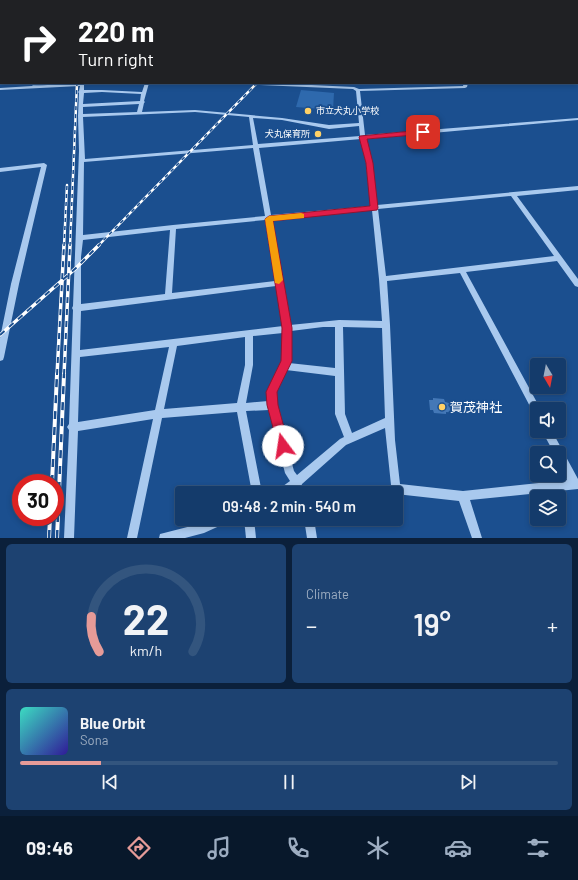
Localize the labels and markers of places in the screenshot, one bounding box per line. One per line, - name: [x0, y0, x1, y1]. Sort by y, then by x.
- place label: 市立犬丸小学校: [316, 105, 379, 116]
- marker: 市立犬丸小学校: [303, 106, 313, 116]
- pin: [406, 115, 440, 149]
- place label: 犬丸保育所: [265, 128, 310, 139]
- marker: 犬丸保育所: [313, 129, 323, 139]
- place label: 賀茂神社: [450, 399, 502, 415]
- marker: 賀茂神社: [437, 402, 447, 412]

